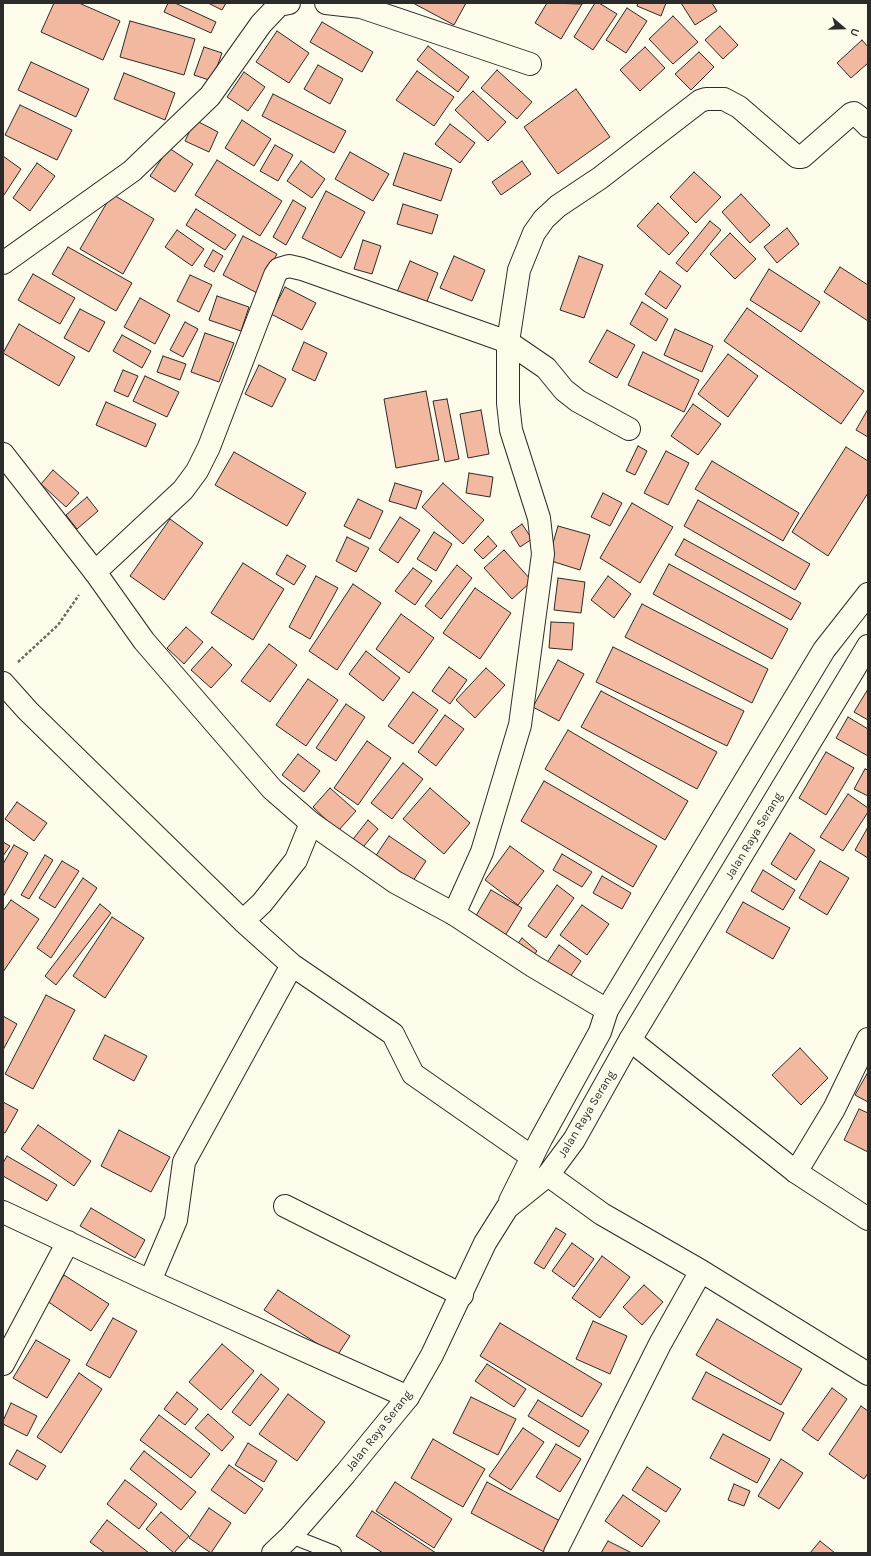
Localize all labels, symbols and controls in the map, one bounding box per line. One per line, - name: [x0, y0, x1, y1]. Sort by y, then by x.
- north arrow: [823, 8, 863, 48]
- text: U: [847, 26, 862, 38]
- street label: Jalan Raya Serang: [722, 790, 786, 882]
- street label: Jalan Raya Serang: [555, 1068, 619, 1160]
- street label: Jalan Raya Serang: [343, 1388, 415, 1474]

